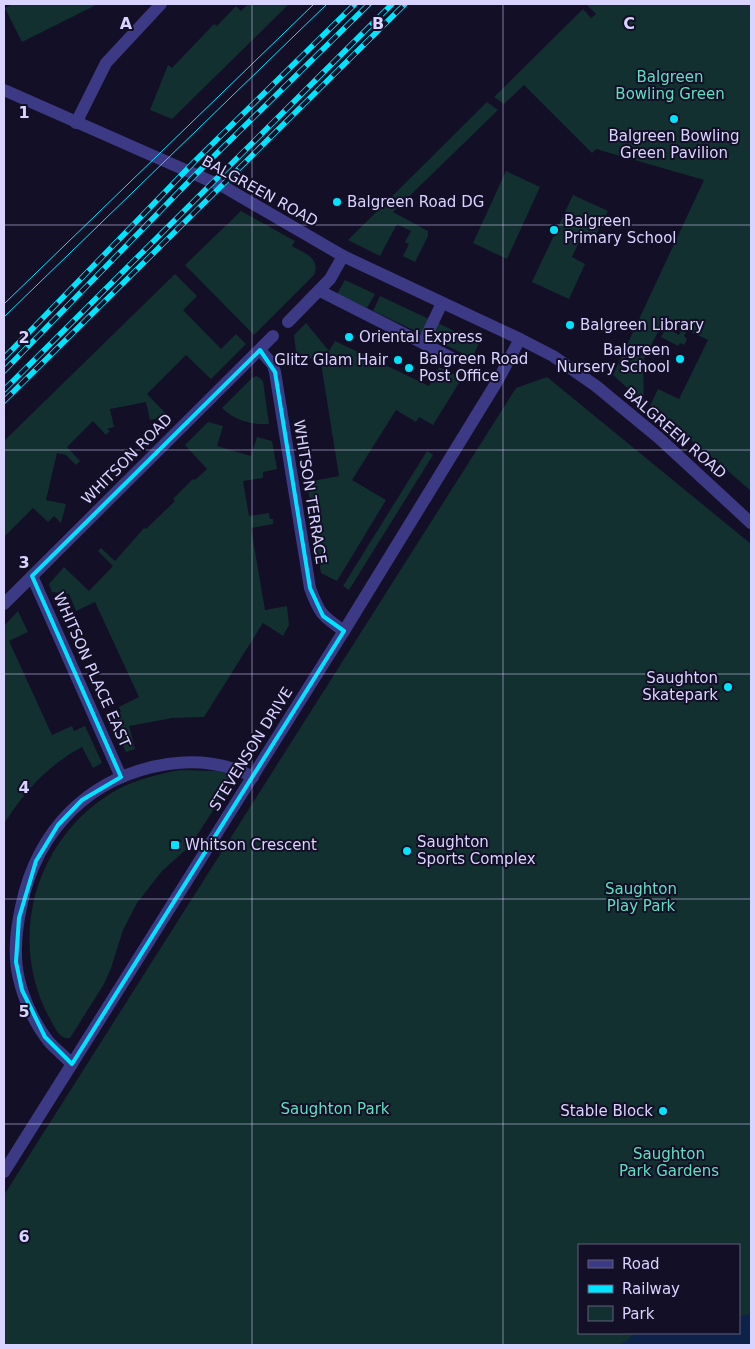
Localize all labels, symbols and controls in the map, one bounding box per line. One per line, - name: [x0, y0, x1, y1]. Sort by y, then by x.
- text: A: [120, 14, 133, 33]
- text: B: [372, 14, 384, 33]
- text: C: [623, 14, 635, 33]
- park label: Balgreen Bowling Green: [615, 68, 725, 103]
- text: 1: [18, 103, 30, 122]
- marker: Balgreen Bowling Green Pavilion: [668, 113, 680, 125]
- place label: Balgreen Bowling Green Pavilion: [609, 127, 739, 162]
- street label: BALGREEN ROAD: [199, 152, 321, 230]
- place label: Balgreen Road DG: [347, 193, 484, 211]
- marker: Balgreen Road DG: [331, 196, 343, 208]
- place label: Balgreen Primary School: [564, 212, 677, 247]
- marker: Balgreen Primary School: [548, 224, 560, 236]
- place label: Balgreen Library: [580, 316, 704, 334]
- marker: Balgreen Library: [564, 319, 576, 331]
- text: 2: [18, 328, 30, 347]
- place label: Oriental Express: [359, 328, 483, 346]
- marker: Oriental Express: [343, 331, 355, 343]
- place label: Balgreen Nursery School: [556, 341, 670, 376]
- place label: Balgreen Road Post Office: [419, 350, 528, 385]
- place label: Glitz Glam Hair: [274, 351, 389, 369]
- marker: Balgreen Nursery School: [674, 353, 686, 365]
- marker: Glitz Glam Hair: [392, 354, 404, 366]
- marker: Balgreen Road Post Office: [403, 362, 415, 374]
- street label: BALGREEN ROAD: [620, 384, 730, 482]
- street label: WHITSON ROAD: [78, 410, 176, 508]
- street label: WHITSON TERRACE: [290, 419, 330, 565]
- text: 3: [18, 553, 30, 572]
- street label: WHITSON PLACE EAST: [50, 590, 135, 751]
- place label: Saughton Skatepark: [642, 669, 718, 704]
- marker: Saughton Skatepark: [722, 681, 734, 693]
- street label: STEVENSON DRIVE: [206, 684, 296, 814]
- text: 4: [18, 778, 30, 797]
- place label: Saughton Sports Complex: [417, 833, 536, 868]
- place label: Whitson Crescent: [185, 836, 317, 854]
- marker: Whitson Crescent: [169, 839, 181, 851]
- marker: Saughton Sports Complex: [401, 845, 413, 857]
- park label: Saughton Play Park: [605, 880, 677, 915]
- text: 5: [18, 1002, 30, 1021]
- park label: Saughton Park: [281, 1100, 390, 1118]
- place label: Stable Block: [560, 1102, 653, 1120]
- marker: Stable Block: [657, 1105, 669, 1117]
- park label: Saughton Park Gardens: [619, 1145, 719, 1180]
- text: 6: [18, 1227, 30, 1246]
- legend: [578, 1244, 740, 1334]
- text: Road: [622, 1255, 660, 1273]
- text: Railway: [622, 1280, 680, 1298]
- text: Park: [622, 1305, 655, 1323]

